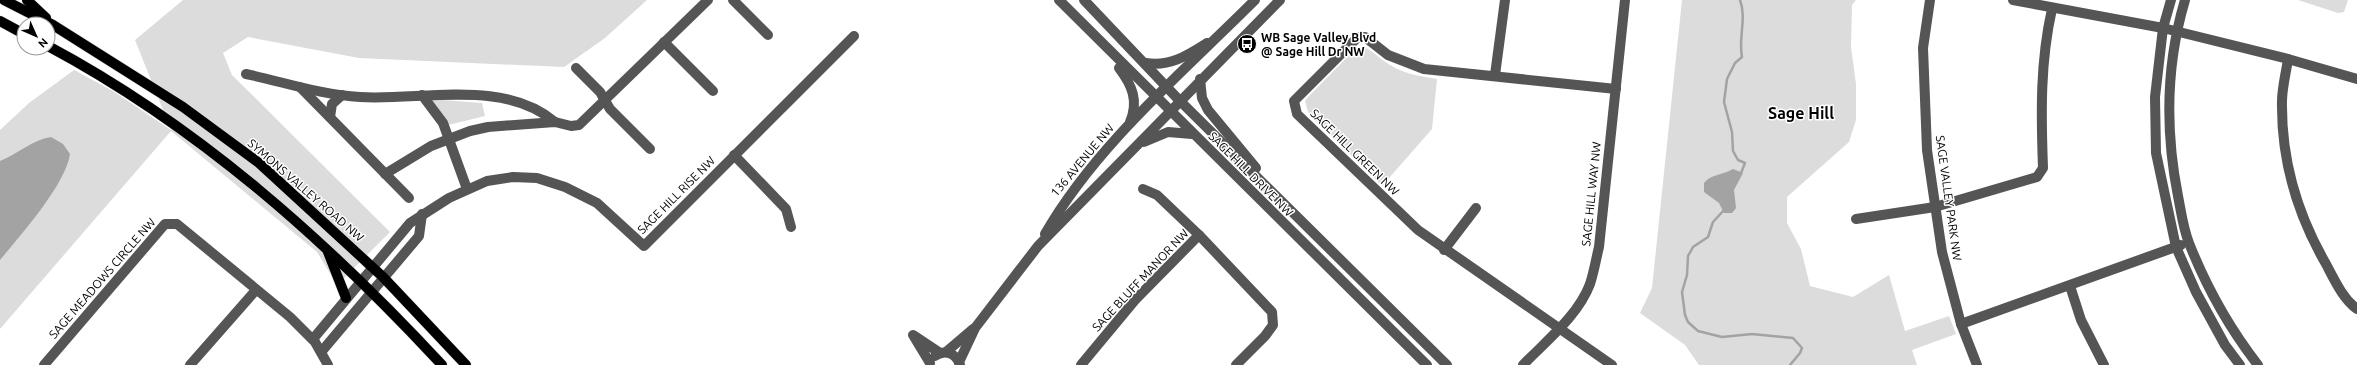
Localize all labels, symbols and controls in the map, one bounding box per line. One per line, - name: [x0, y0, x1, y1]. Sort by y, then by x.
- north arrow: [16, 16, 56, 56]
- place label: WB Sage Valley Blvd @ Sage Hill Dr NW: [1261, 31, 1376, 58]
- bus stop icon: WB Sage Valley Blvd @ Sage Hill Dr NW: [1236, 33, 1258, 55]
- text: N: [36, 36, 50, 50]
- district label: Sage Hill: [1768, 104, 1834, 122]
- street label: SAGE HILL GREEN NW: [1308, 106, 1402, 198]
- street label: 136 AVENUE NW: [1048, 121, 1116, 199]
- street label: SAGE HILL DRIVE NW: [1206, 129, 1296, 219]
- street label: SAGE VALLEY PARK NW: [1934, 134, 1964, 262]
- street label: SYMONS VALLEY ROAD NW: [245, 136, 367, 244]
- street label: SAGE HILL WAY NW: [1579, 141, 1603, 247]
- street label: SAGE HILL RISE NW: [635, 154, 717, 236]
- street label: SAGE MEADOWS CIRCLE NW: [46, 215, 158, 341]
- street label: SAGE BLUFF MANOR NW: [1089, 226, 1191, 334]

